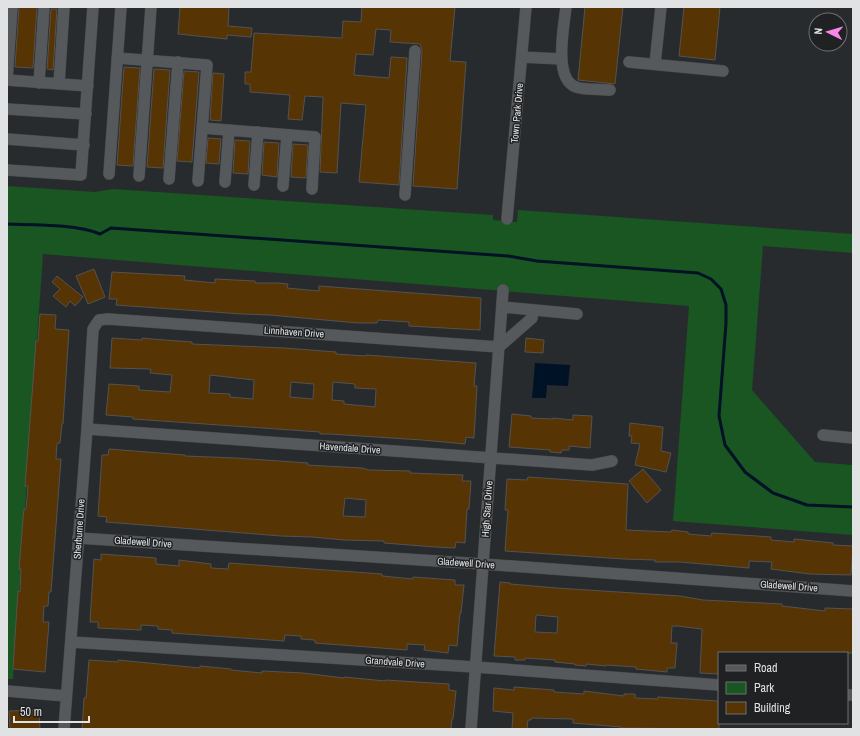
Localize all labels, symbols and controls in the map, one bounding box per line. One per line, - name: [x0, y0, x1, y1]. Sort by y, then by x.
- north arrow: [808, 12, 848, 52]
- text: N: [811, 27, 825, 35]
- street label: Town Park Drive: [508, 82, 526, 144]
- street label: Linnhaven Drive: [264, 323, 325, 341]
- street label: Havendale Drive: [319, 439, 381, 457]
- street label: High Star Drive: [479, 480, 495, 538]
- street label: Sherburne Drive: [70, 498, 88, 559]
- street label: Gladewell Drive: [114, 533, 173, 551]
- street label: Gladewell Drive: [437, 554, 496, 572]
- street label: Gladewell Drive: [760, 577, 819, 595]
- legend: [718, 652, 848, 724]
- street label: Grandvale Drive: [365, 653, 426, 671]
- text: Road: [754, 660, 778, 676]
- text: Park: [754, 680, 774, 696]
- scale bar: [14, 698, 89, 724]
- text: Building: [754, 700, 791, 716]
- text: 50 m: [20, 704, 42, 720]

